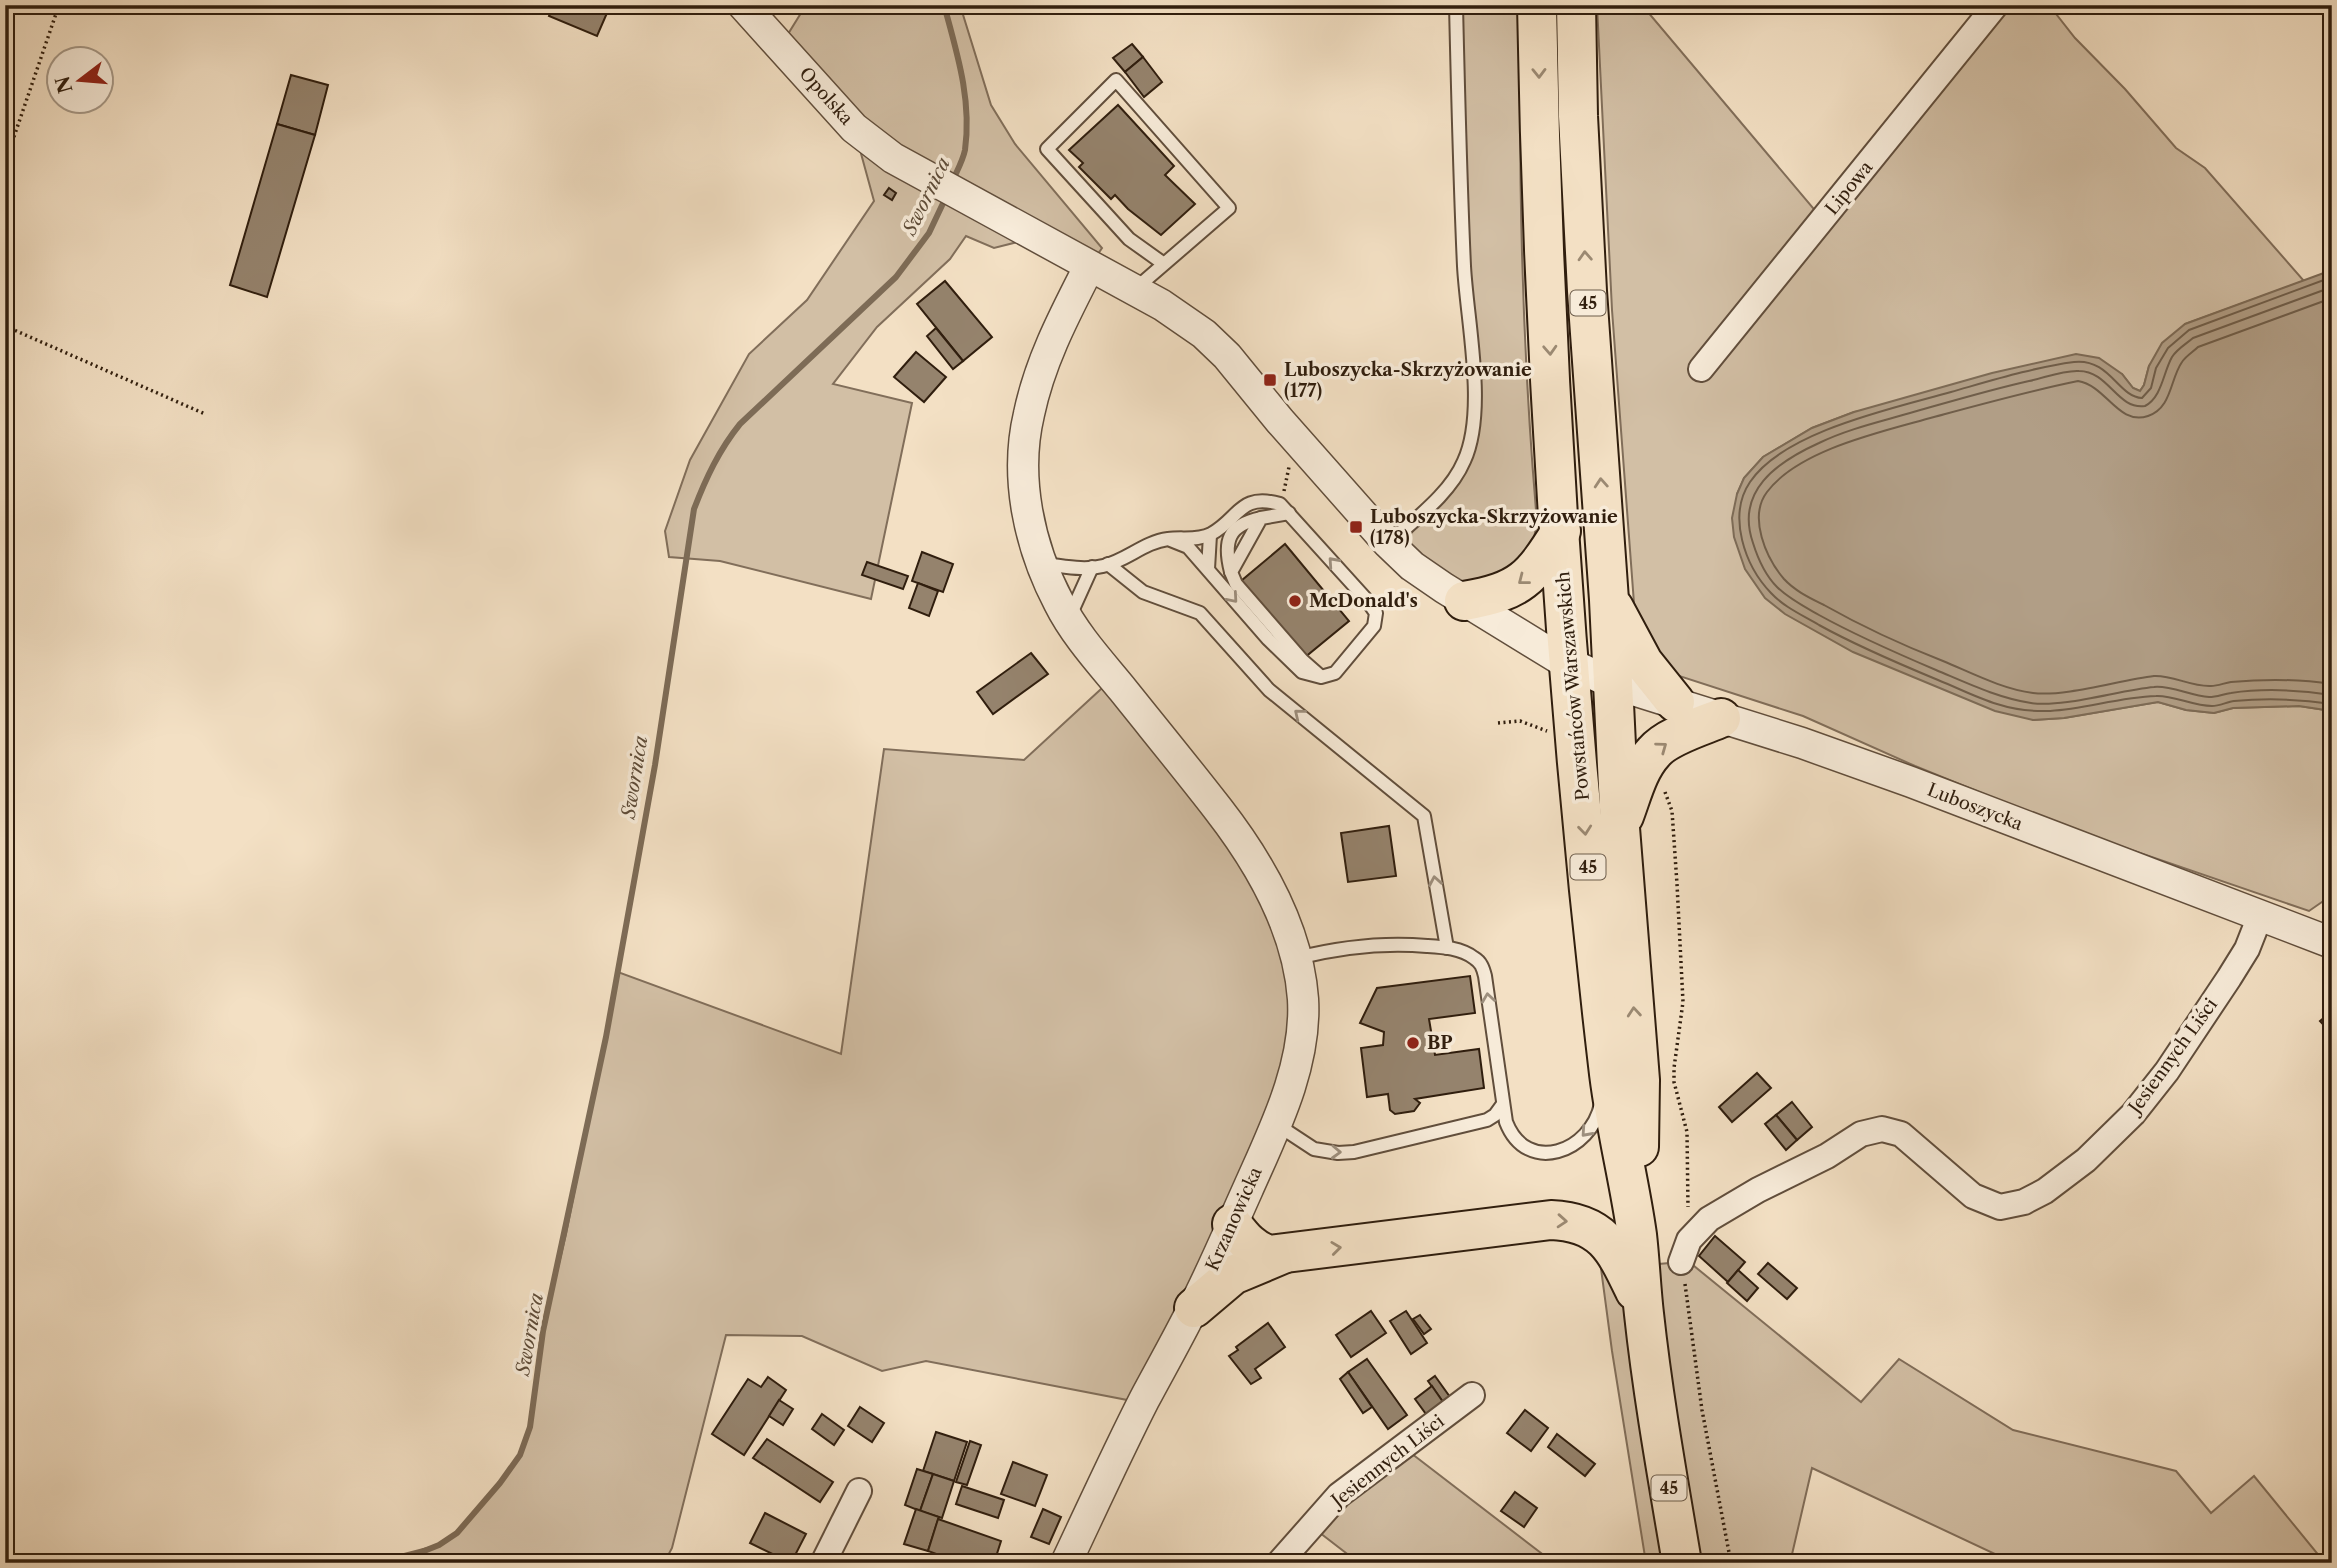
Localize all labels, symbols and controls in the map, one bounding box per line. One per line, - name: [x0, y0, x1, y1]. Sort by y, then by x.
- north arrow: [46, 46, 116, 116]
- street label: Opolska: [794, 63, 858, 130]
- one-way arrow: [1531, 68, 1546, 79]
- text: N: [51, 73, 77, 96]
- water label: Swornica: [897, 153, 955, 240]
- street label: Lipowa: [1821, 156, 1878, 219]
- one-way arrow: [1578, 251, 1593, 262]
- road number: 45: [1570, 290, 1606, 316]
- one-way arrow: [1543, 345, 1558, 356]
- place label: Luboszycka-Skrzyżowanie (177): [1284, 359, 1532, 402]
- marker: Luboszycka-Skrzyżowanie (177): [1262, 372, 1278, 388]
- one-way arrow: [1594, 478, 1609, 489]
- place label: Luboszycka-Skrzyżowanie (178): [1370, 506, 1618, 549]
- marker: Luboszycka-Skrzyżowanie (178): [1348, 519, 1364, 535]
- one-way arrow: [1328, 557, 1341, 570]
- street label: Powstańców Warszawskich: [1552, 571, 1594, 801]
- one-way arrow: [1518, 572, 1530, 585]
- one-way arrow: [1225, 590, 1237, 603]
- place label: McDonald's: [1309, 590, 1418, 612]
- marker: McDonald's: [1287, 593, 1303, 609]
- one-way arrow: [1294, 709, 1306, 722]
- water label: Swornica: [616, 734, 652, 821]
- one-way arrow: [1654, 743, 1666, 755]
- street label: Luboszycka: [1924, 779, 2026, 835]
- one-way arrow: [1577, 824, 1592, 836]
- road number: 45: [1570, 854, 1606, 880]
- one-way arrow: [1429, 875, 1444, 887]
- one-way arrow: [1481, 992, 1496, 1004]
- street label: Jesiennych Liści: [2122, 994, 2222, 1120]
- one-way arrow: [1627, 1006, 1642, 1017]
- place label: BP: [1427, 1032, 1453, 1054]
- marker: BP: [1405, 1035, 1421, 1051]
- one-way arrow: [1582, 1124, 1594, 1137]
- one-way arrow: [1331, 1144, 1342, 1160]
- street label: Krzanowicka: [1201, 1163, 1267, 1274]
- one-way arrow: [1557, 1214, 1568, 1229]
- one-way arrow: [1330, 1240, 1342, 1255]
- water label: Swornica: [511, 1290, 548, 1378]
- street label: Jesiennych Liści: [1325, 1410, 1449, 1514]
- road number: 45: [1652, 1476, 1686, 1500]

